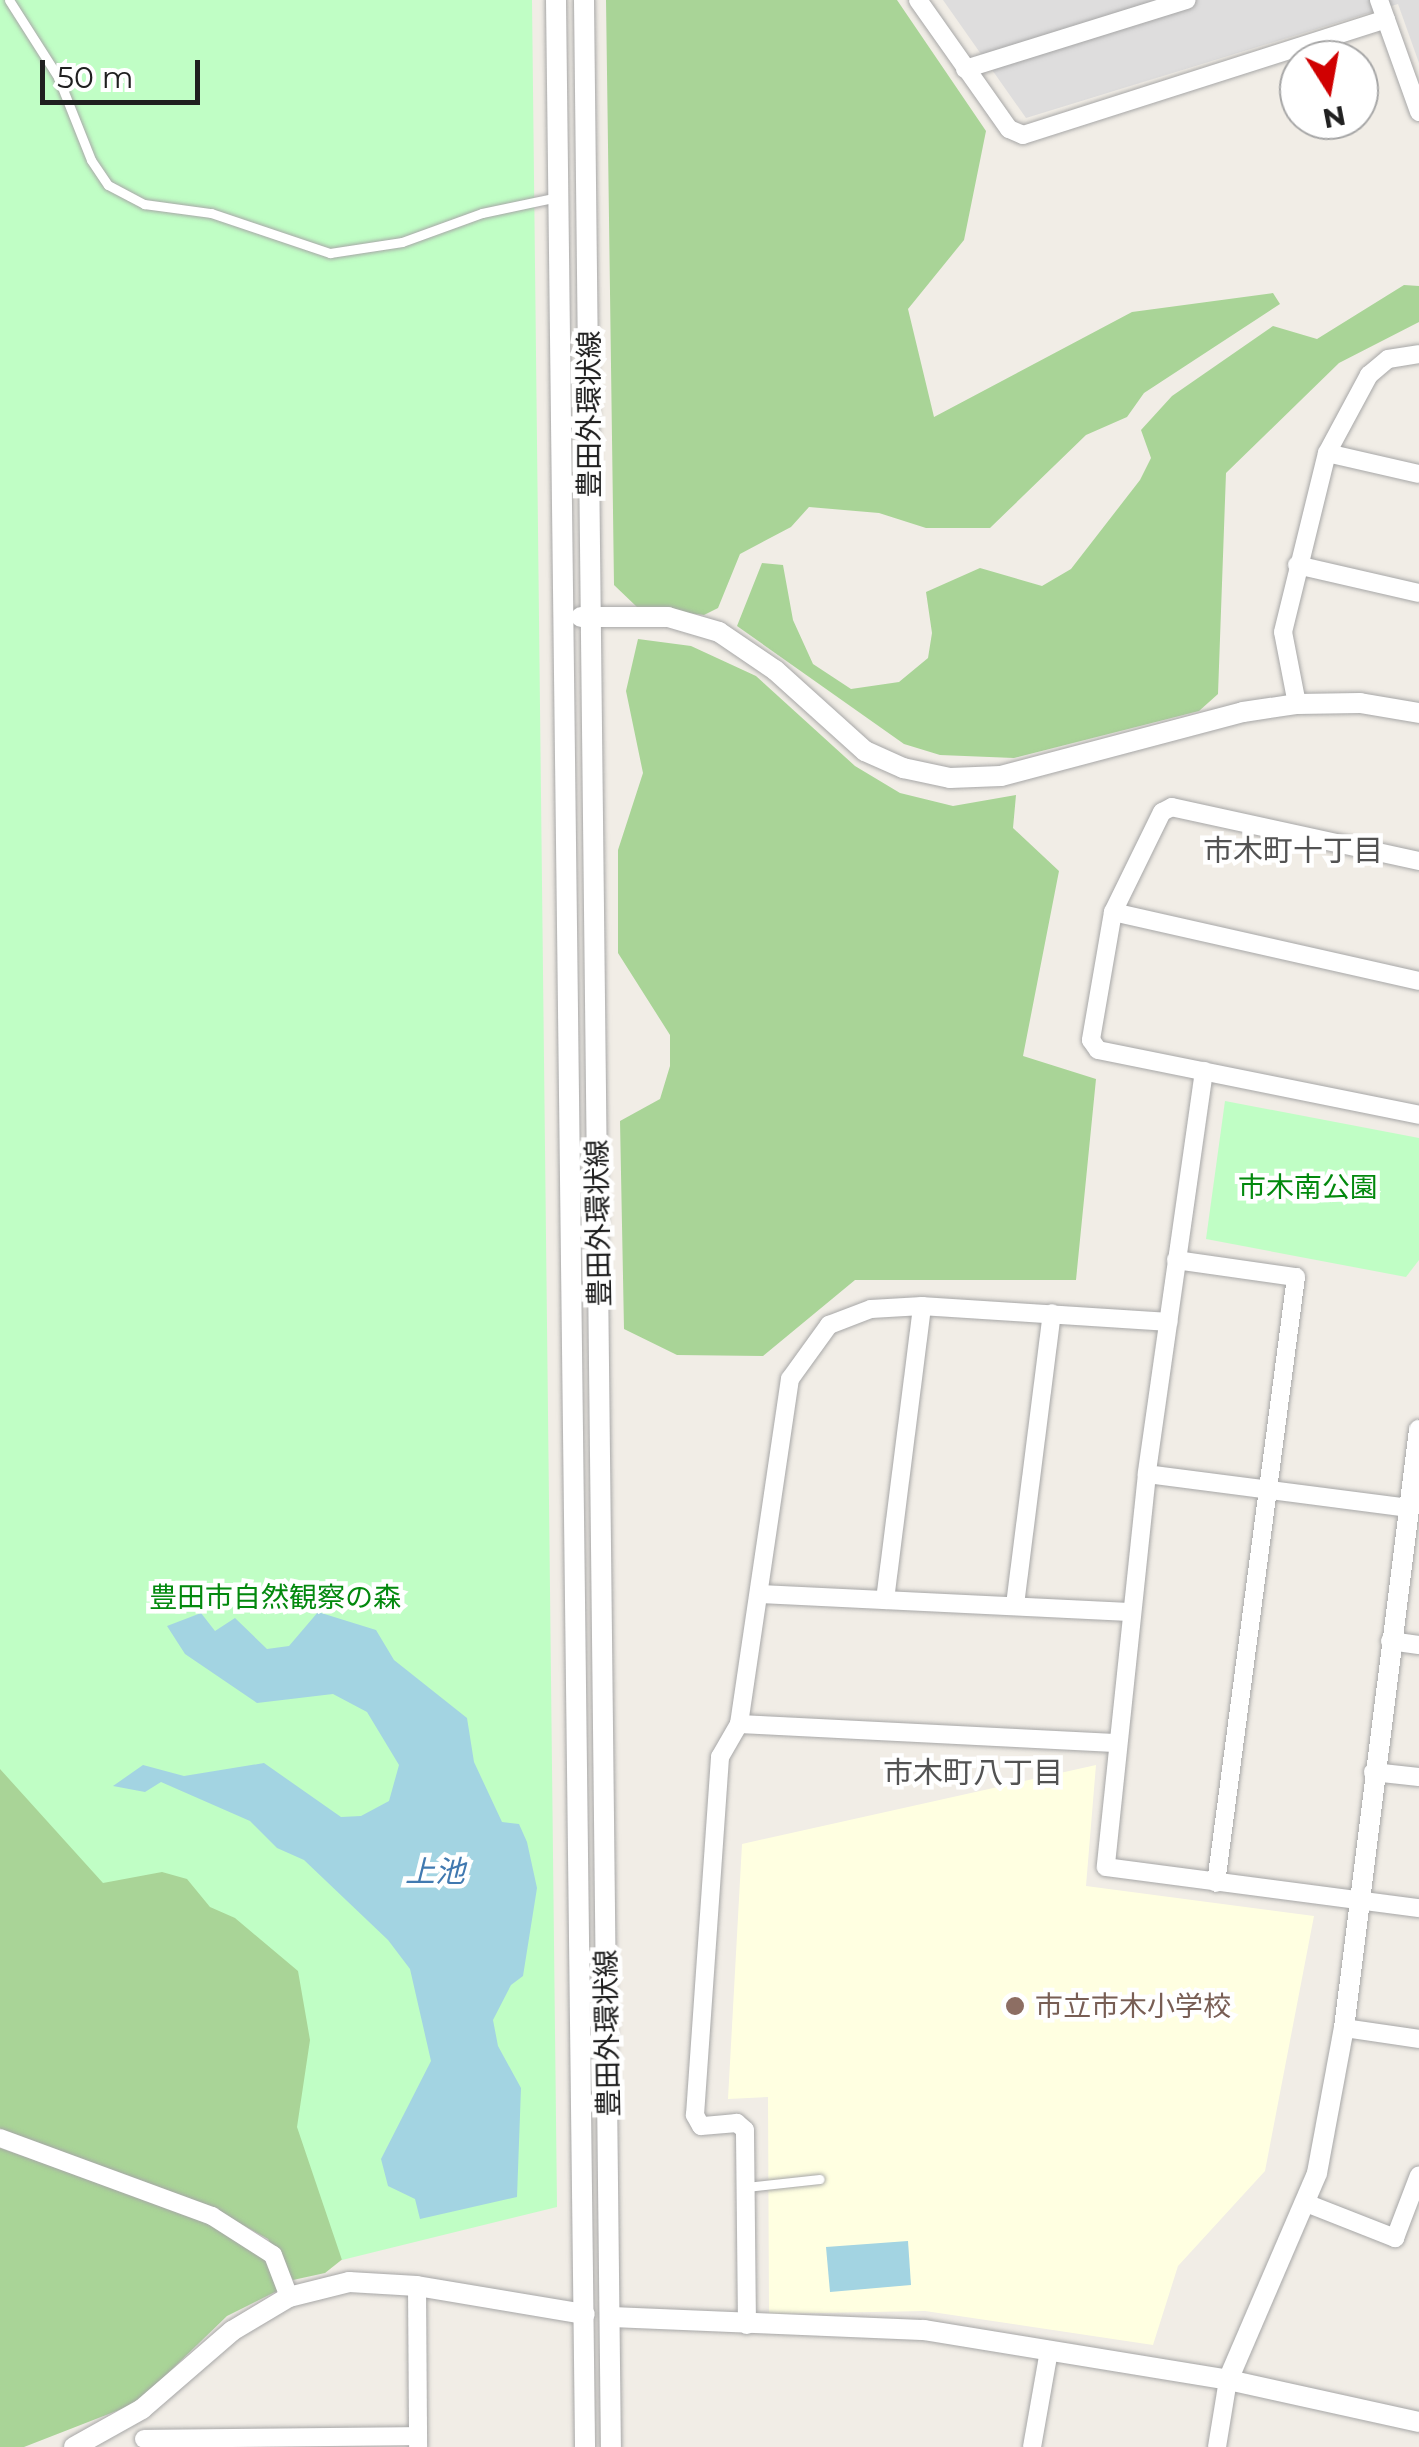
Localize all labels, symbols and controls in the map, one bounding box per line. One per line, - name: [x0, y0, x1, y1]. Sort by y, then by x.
- scale bar: [45, 40, 205, 102]
- north arrow: [1279, 40, 1379, 140]
- text: 50 m: [57, 59, 134, 96]
- text: N: [1320, 99, 1349, 136]
- street label: 豊田外環状線: [572, 330, 606, 498]
- district label: 市木町十丁目: [1203, 833, 1383, 869]
- street label: 豊田外環状線: [580, 1139, 616, 1307]
- park label: 市木南公園: [1238, 1170, 1378, 1204]
- park label: 豊田市自然観察の森: [149, 1580, 401, 1614]
- district label: 市木町八丁目: [883, 1755, 1063, 1791]
- water label: 上池: [405, 1854, 465, 1890]
- street label: 豊田外環状線: [589, 1949, 625, 2117]
- place label: 市立市木小学校: [1035, 1989, 1231, 2023]
- marker: 市立市木小学校: [1004, 1995, 1026, 2017]

